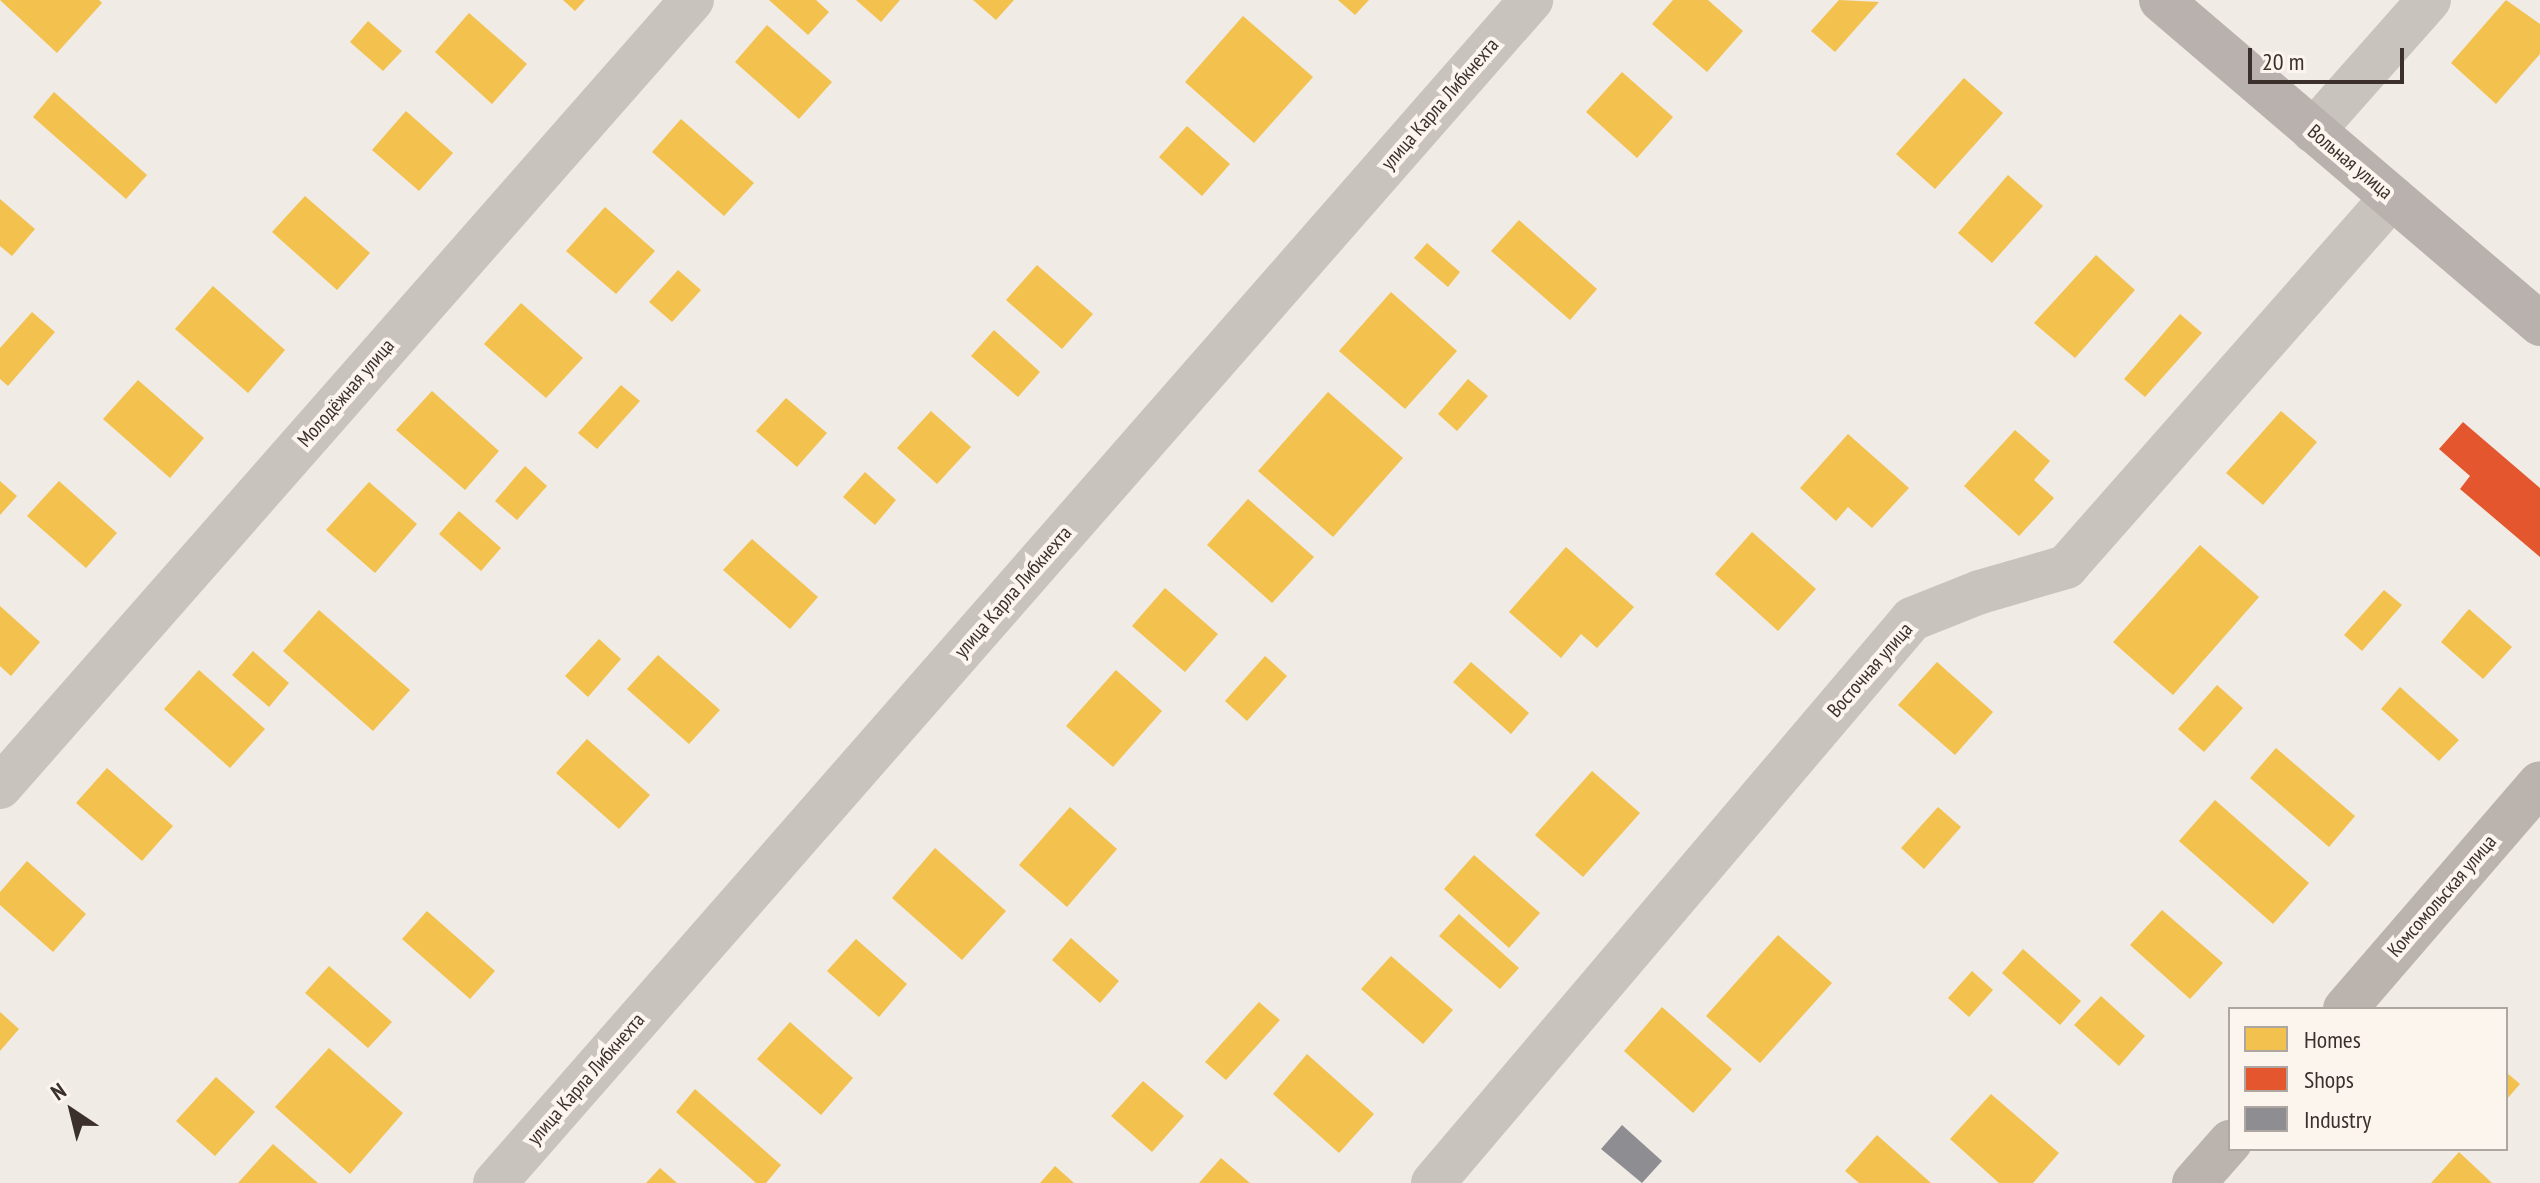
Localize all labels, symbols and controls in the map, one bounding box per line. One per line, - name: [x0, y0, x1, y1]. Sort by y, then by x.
- scale bar: [2252, 32, 2408, 82]
- street label: улица Карла Либкнехта: [1376, 33, 1504, 175]
- text: 20 m: [2262, 46, 2304, 77]
- street label: Вольная улица: [2303, 120, 2397, 204]
- street label: Молодёжная улица: [292, 334, 400, 452]
- street label: улица Карла Либкнехта: [949, 521, 1077, 663]
- street label: Восточная улица: [1822, 618, 1918, 722]
- street label: Комсомольская улица: [2382, 830, 2502, 962]
- legend: [2228, 1007, 2508, 1151]
- street label: улица Карла Либкнехта: [522, 1008, 650, 1150]
- text: Homes: [2304, 1024, 2361, 1055]
- text: Shops: [2304, 1064, 2354, 1095]
- north arrow: [32, 1071, 112, 1151]
- text: N: [45, 1076, 71, 1106]
- text: Industry: [2304, 1104, 2371, 1135]

